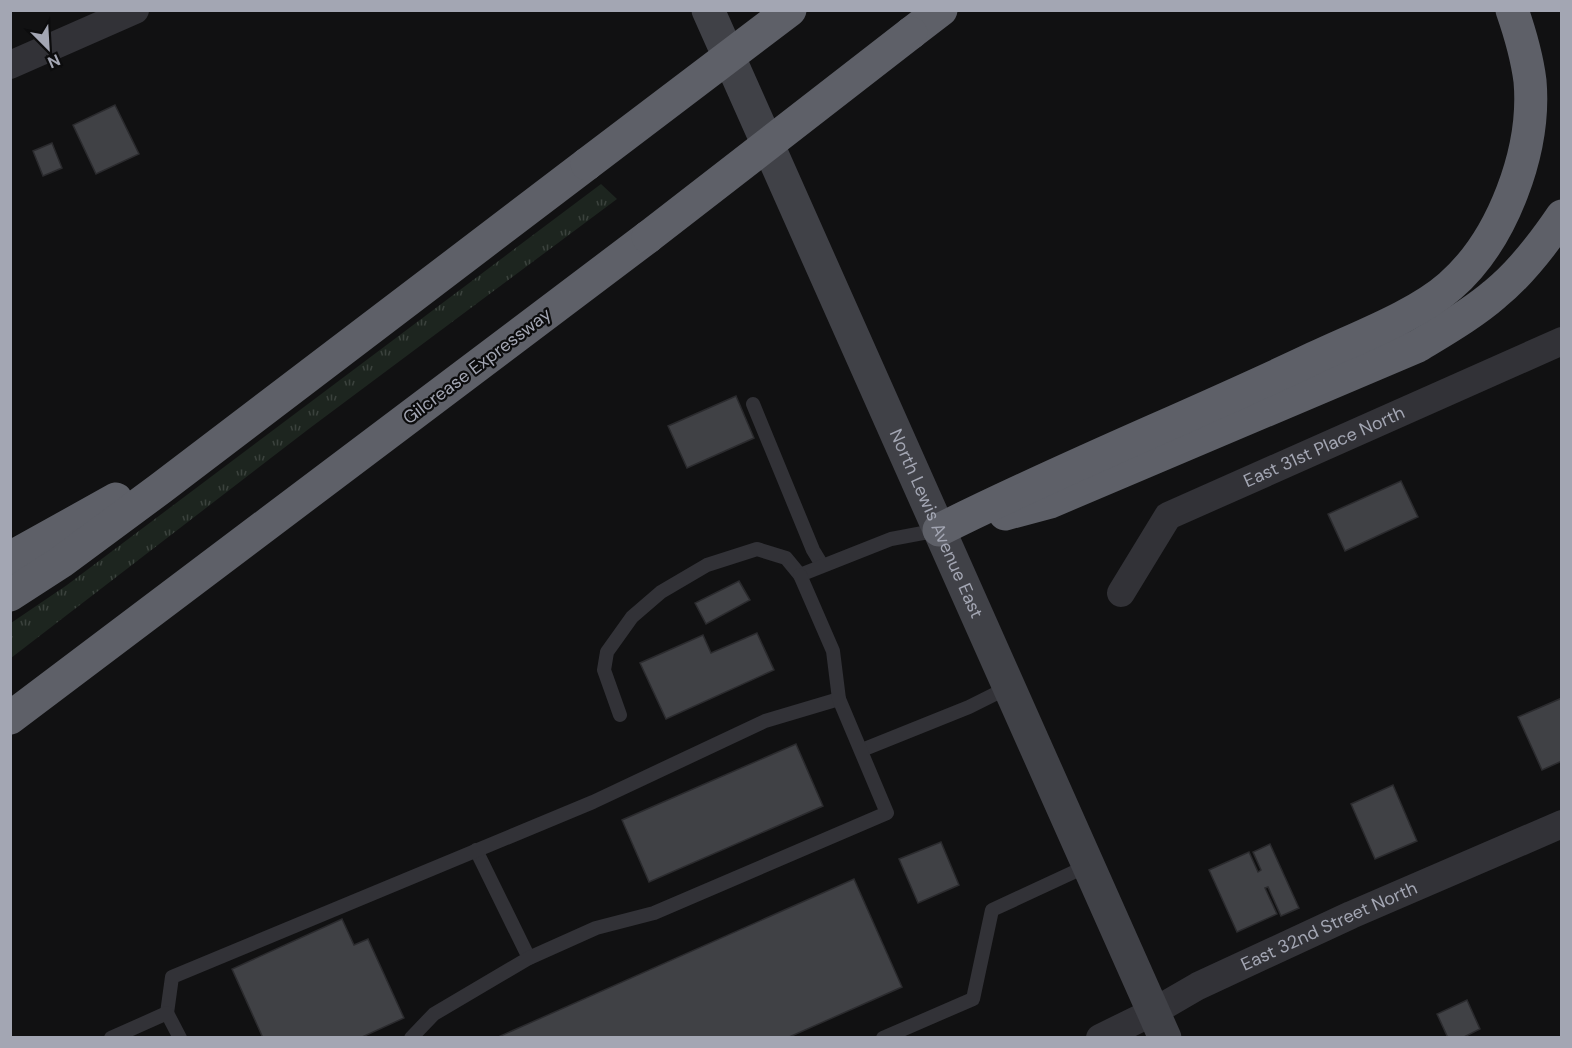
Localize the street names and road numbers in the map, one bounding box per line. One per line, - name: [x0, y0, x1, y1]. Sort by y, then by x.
- street label: Gilcrease Expressway: [398, 302, 556, 430]
- street label: East 31st Place North: [1240, 400, 1408, 493]
- street label: North Lewis Avenue East: [884, 425, 989, 622]
- street label: East 32nd Street North: [1237, 876, 1421, 976]

